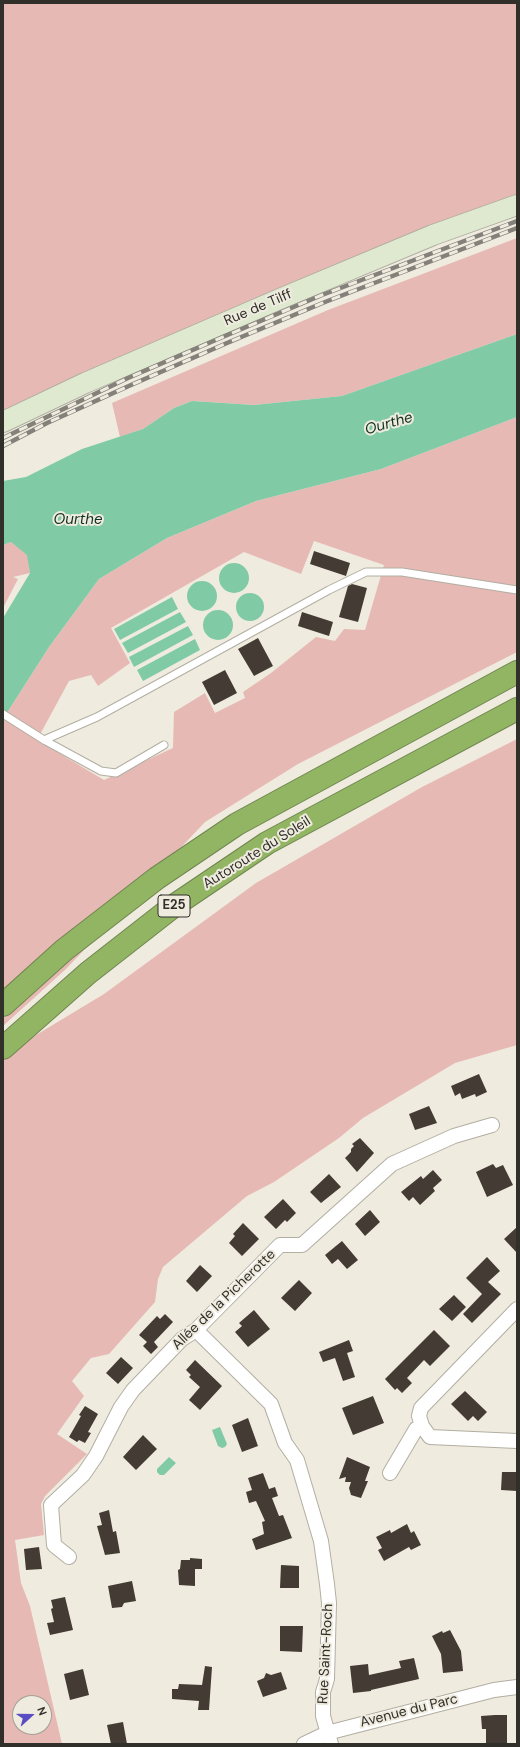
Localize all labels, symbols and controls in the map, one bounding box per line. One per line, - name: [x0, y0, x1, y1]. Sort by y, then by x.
- street label: Rue de Tilff: [221, 286, 295, 330]
- water label: Ourthe: [363, 409, 415, 439]
- water label: Ourthe: [54, 511, 102, 529]
- street label: Autoroute du Soleil: [200, 813, 314, 893]
- road number: E25: [158, 895, 190, 917]
- street label: Allée de la Picherotte: [169, 1246, 279, 1354]
- street label: Rue Saint-Roch: [315, 1603, 337, 1705]
- street label: Avenue du Parc: [358, 1691, 460, 1731]
- north arrow: [12, 1695, 52, 1735]
- text: N: [34, 1705, 50, 1717]

